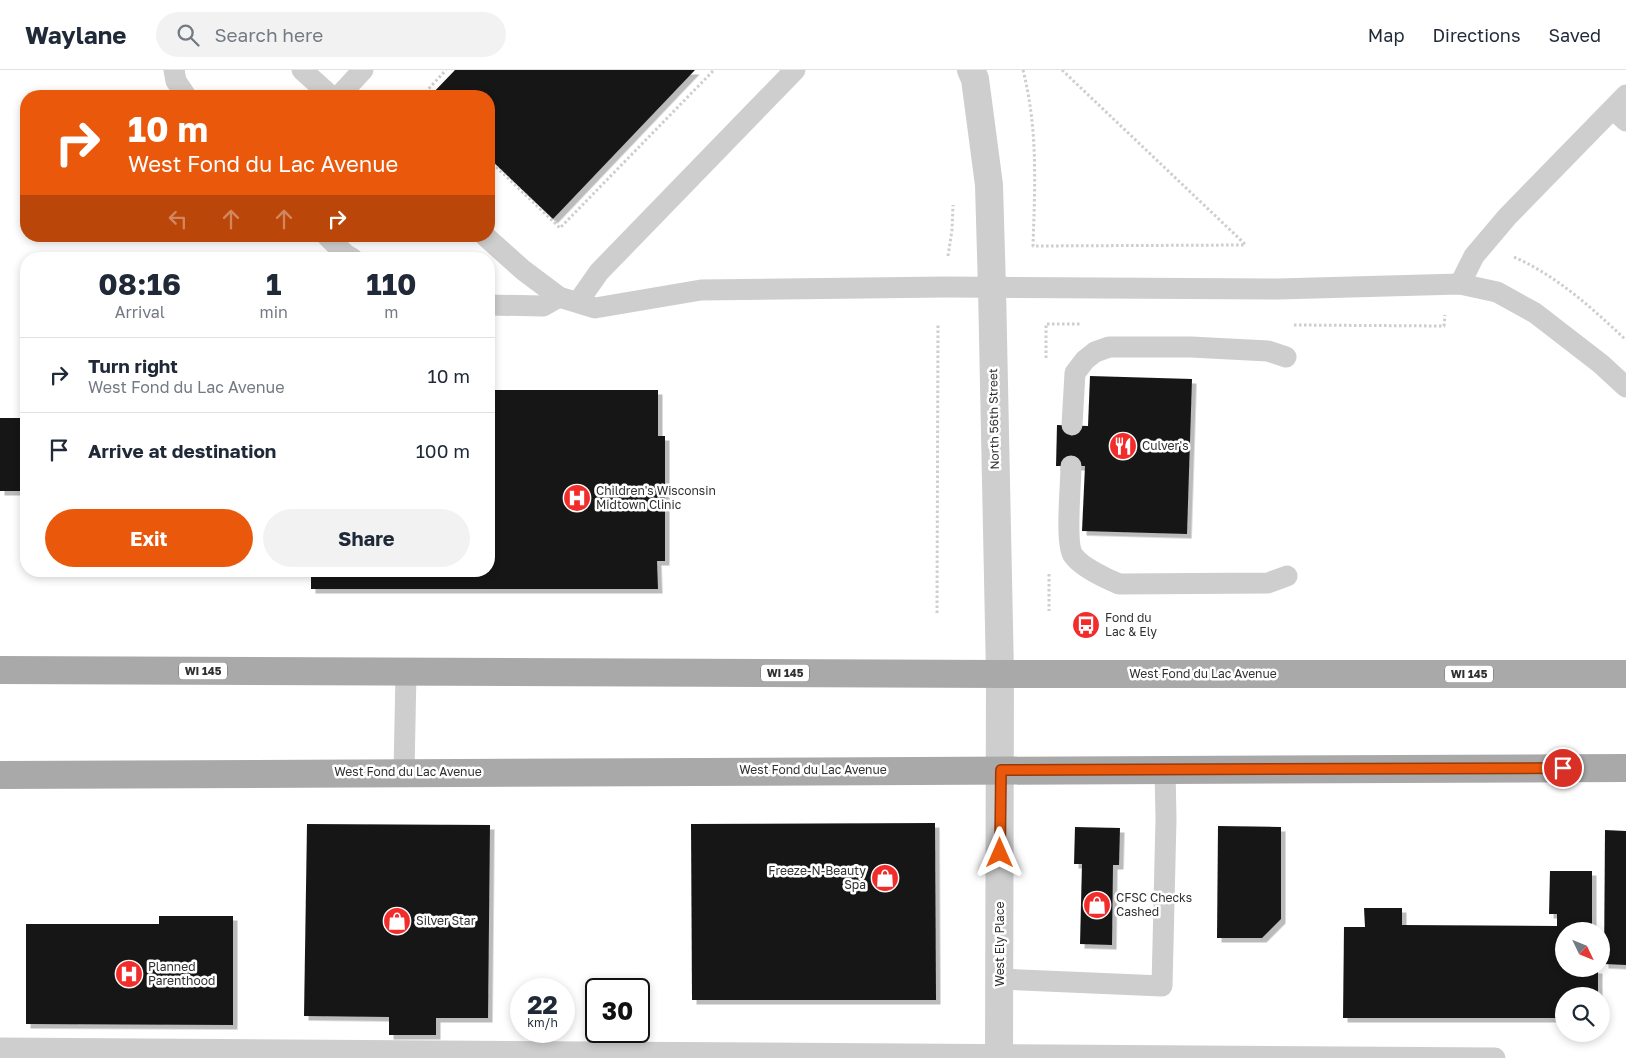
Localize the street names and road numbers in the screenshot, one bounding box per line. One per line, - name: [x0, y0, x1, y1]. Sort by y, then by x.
- street label: North 56th Street: [985, 368, 1002, 470]
- road number: WI 145: [179, 662, 227, 680]
- road number: WI 145: [761, 664, 809, 682]
- street label: West Fond du Lac Avenue: [1129, 666, 1277, 681]
- road number: WI 145: [1445, 666, 1493, 682]
- street label: West Fond du Lac Avenue: [739, 762, 887, 777]
- street label: West Fond du Lac Avenue: [334, 764, 482, 779]
- street label: West Ely Place: [992, 902, 1007, 986]

